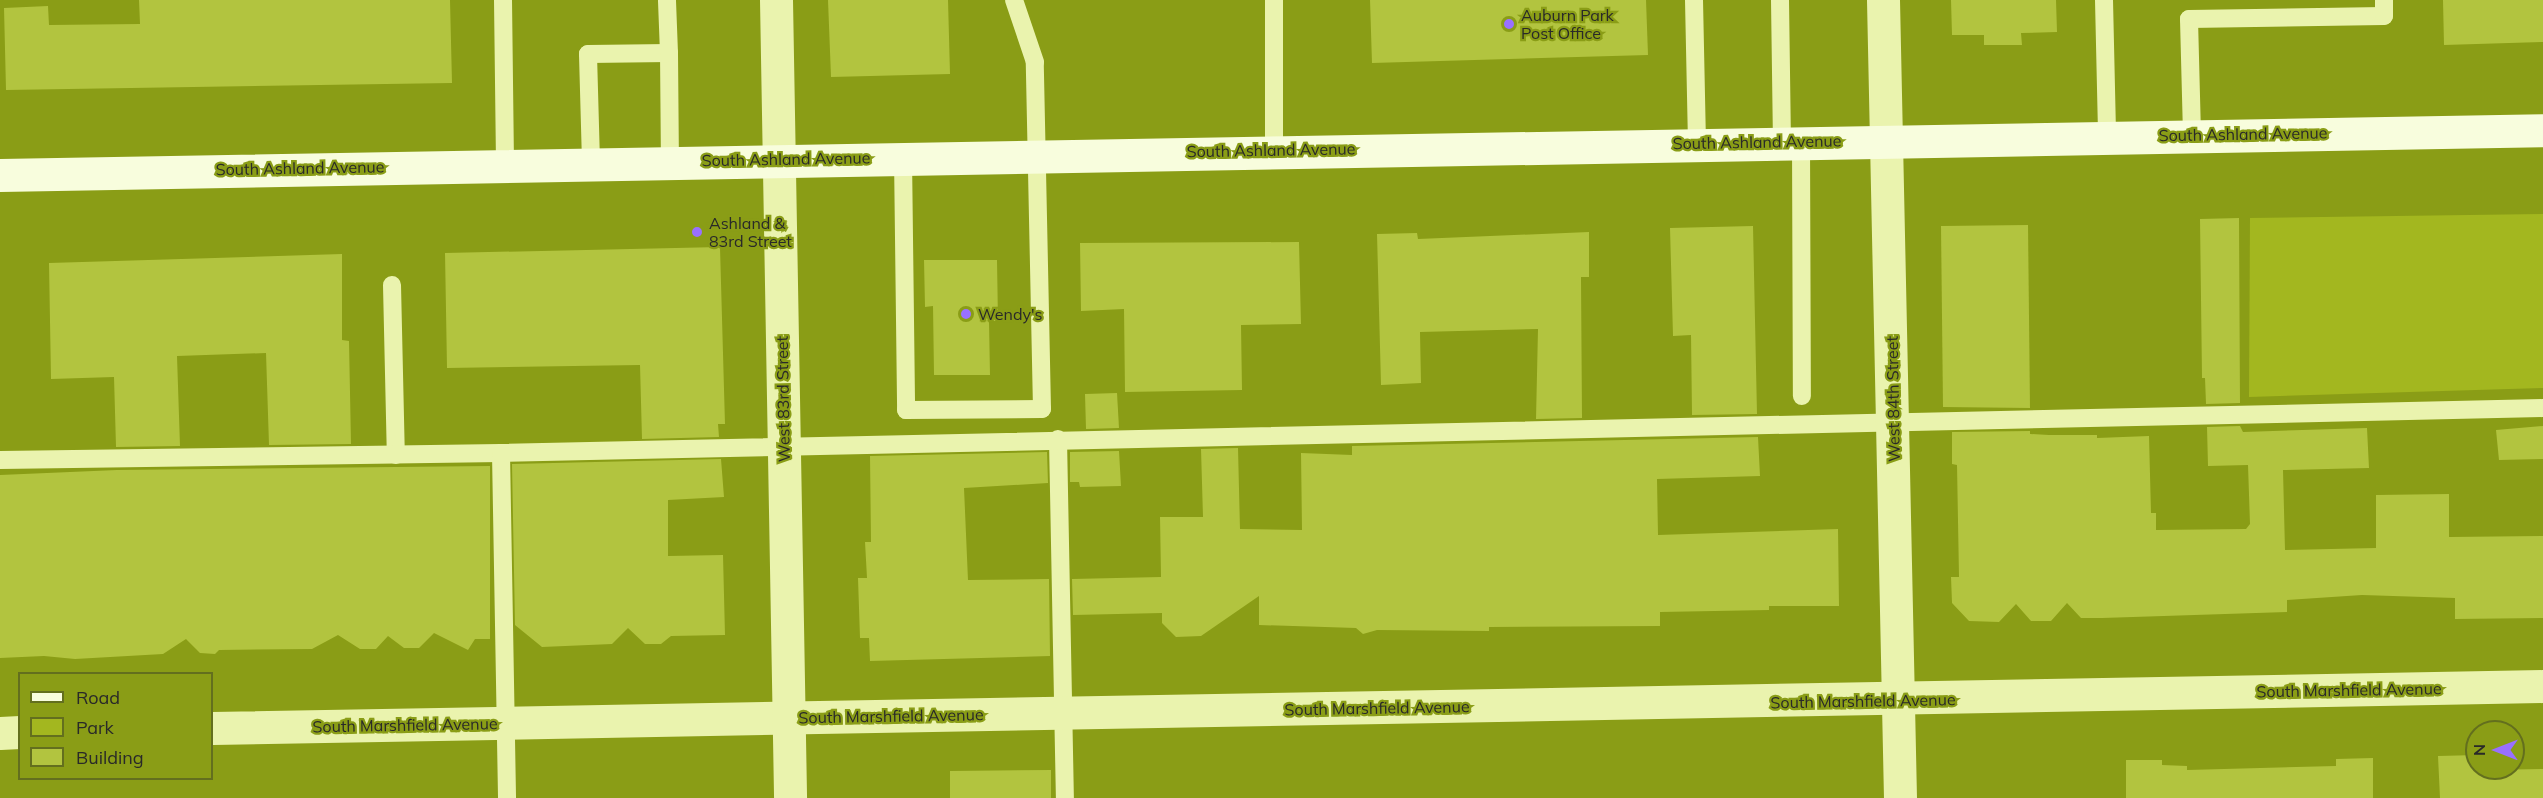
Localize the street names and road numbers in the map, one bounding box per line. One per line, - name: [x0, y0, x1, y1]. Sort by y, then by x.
- street label: South Ashland Avenue: [2158, 123, 2328, 145]
- street label: South Ashland Avenue: [1672, 131, 1842, 153]
- street label: South Ashland Avenue: [1186, 139, 1356, 161]
- street label: South Ashland Avenue: [701, 148, 871, 170]
- street label: South Ashland Avenue: [215, 157, 385, 179]
- street label: West 83rd Street: [772, 336, 794, 462]
- street label: West 84th Street: [1882, 336, 1904, 462]
- street label: South Marshfield Avenue: [2256, 679, 2442, 701]
- street label: South Marshfield Avenue: [1770, 690, 1956, 712]
- street label: South Marshfield Avenue: [1284, 697, 1470, 719]
- street label: South Marshfield Avenue: [798, 705, 984, 727]
- street label: South Marshfield Avenue: [312, 714, 498, 736]

